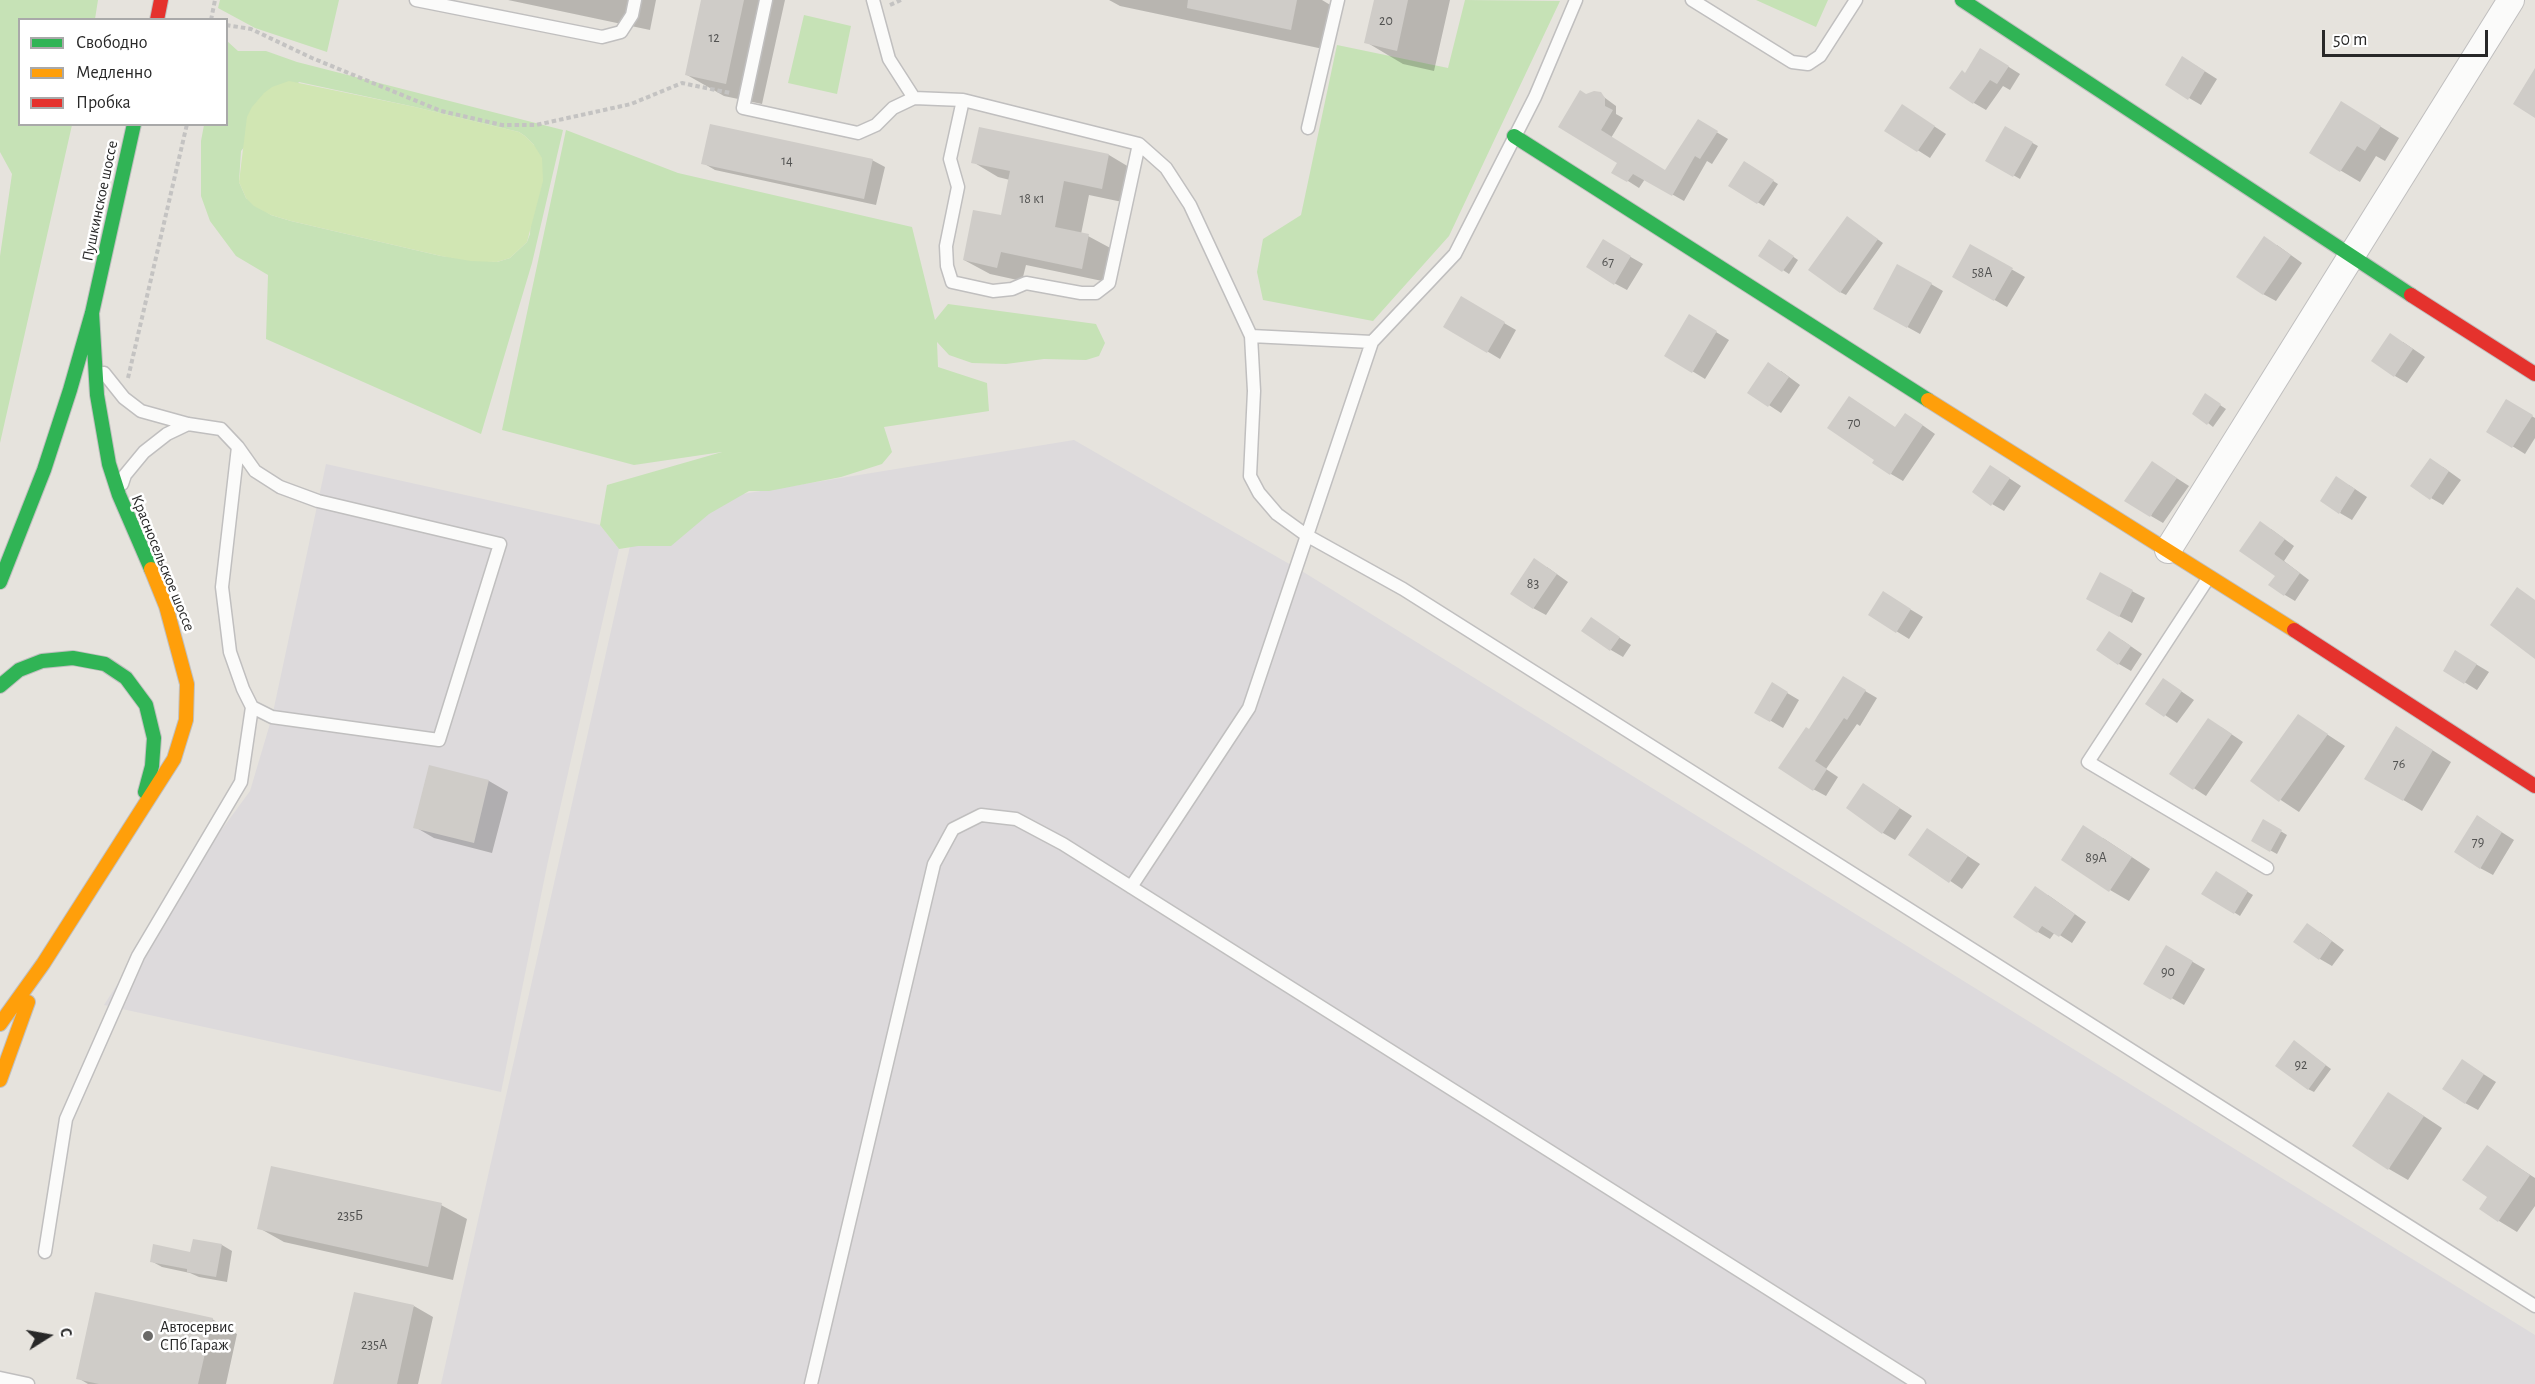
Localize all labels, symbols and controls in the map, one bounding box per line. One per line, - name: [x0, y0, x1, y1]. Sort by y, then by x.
- house number: 20: [1379, 13, 1393, 29]
- legend: [18, 18, 228, 126]
- scale bar: [2325, 18, 2492, 56]
- house number: 12: [708, 30, 720, 46]
- text: 50 m: [2333, 31, 2367, 49]
- text: Свободно: [76, 34, 148, 52]
- text: Медленно: [76, 64, 152, 82]
- text: Пробка: [76, 94, 131, 112]
- street label: Пушкинское шоссе: [78, 139, 122, 263]
- house number: 14: [781, 153, 793, 169]
- house number: 18 к1: [1019, 191, 1045, 207]
- house number: 67: [1602, 254, 1614, 270]
- house number: 58А: [1972, 265, 1992, 281]
- house number: 70: [1847, 415, 1861, 431]
- street label: Красносельское шоссе: [127, 492, 199, 634]
- house number: 83: [1527, 576, 1539, 592]
- house number: 76: [2393, 756, 2405, 772]
- house number: 79: [2472, 834, 2484, 850]
- house number: 89А: [2085, 850, 2107, 866]
- house number: 90: [2161, 964, 2175, 980]
- house number: 92: [2295, 1057, 2307, 1073]
- house number: 235Б: [337, 1208, 363, 1224]
- north arrow: [18, 1306, 78, 1366]
- place label: Автосервис СПб Гараж: [160, 1317, 234, 1355]
- text: С: [57, 1327, 74, 1338]
- marker: Автосервис СПб Гараж: [141, 1329, 155, 1343]
- house number: 235А: [361, 1337, 387, 1353]

